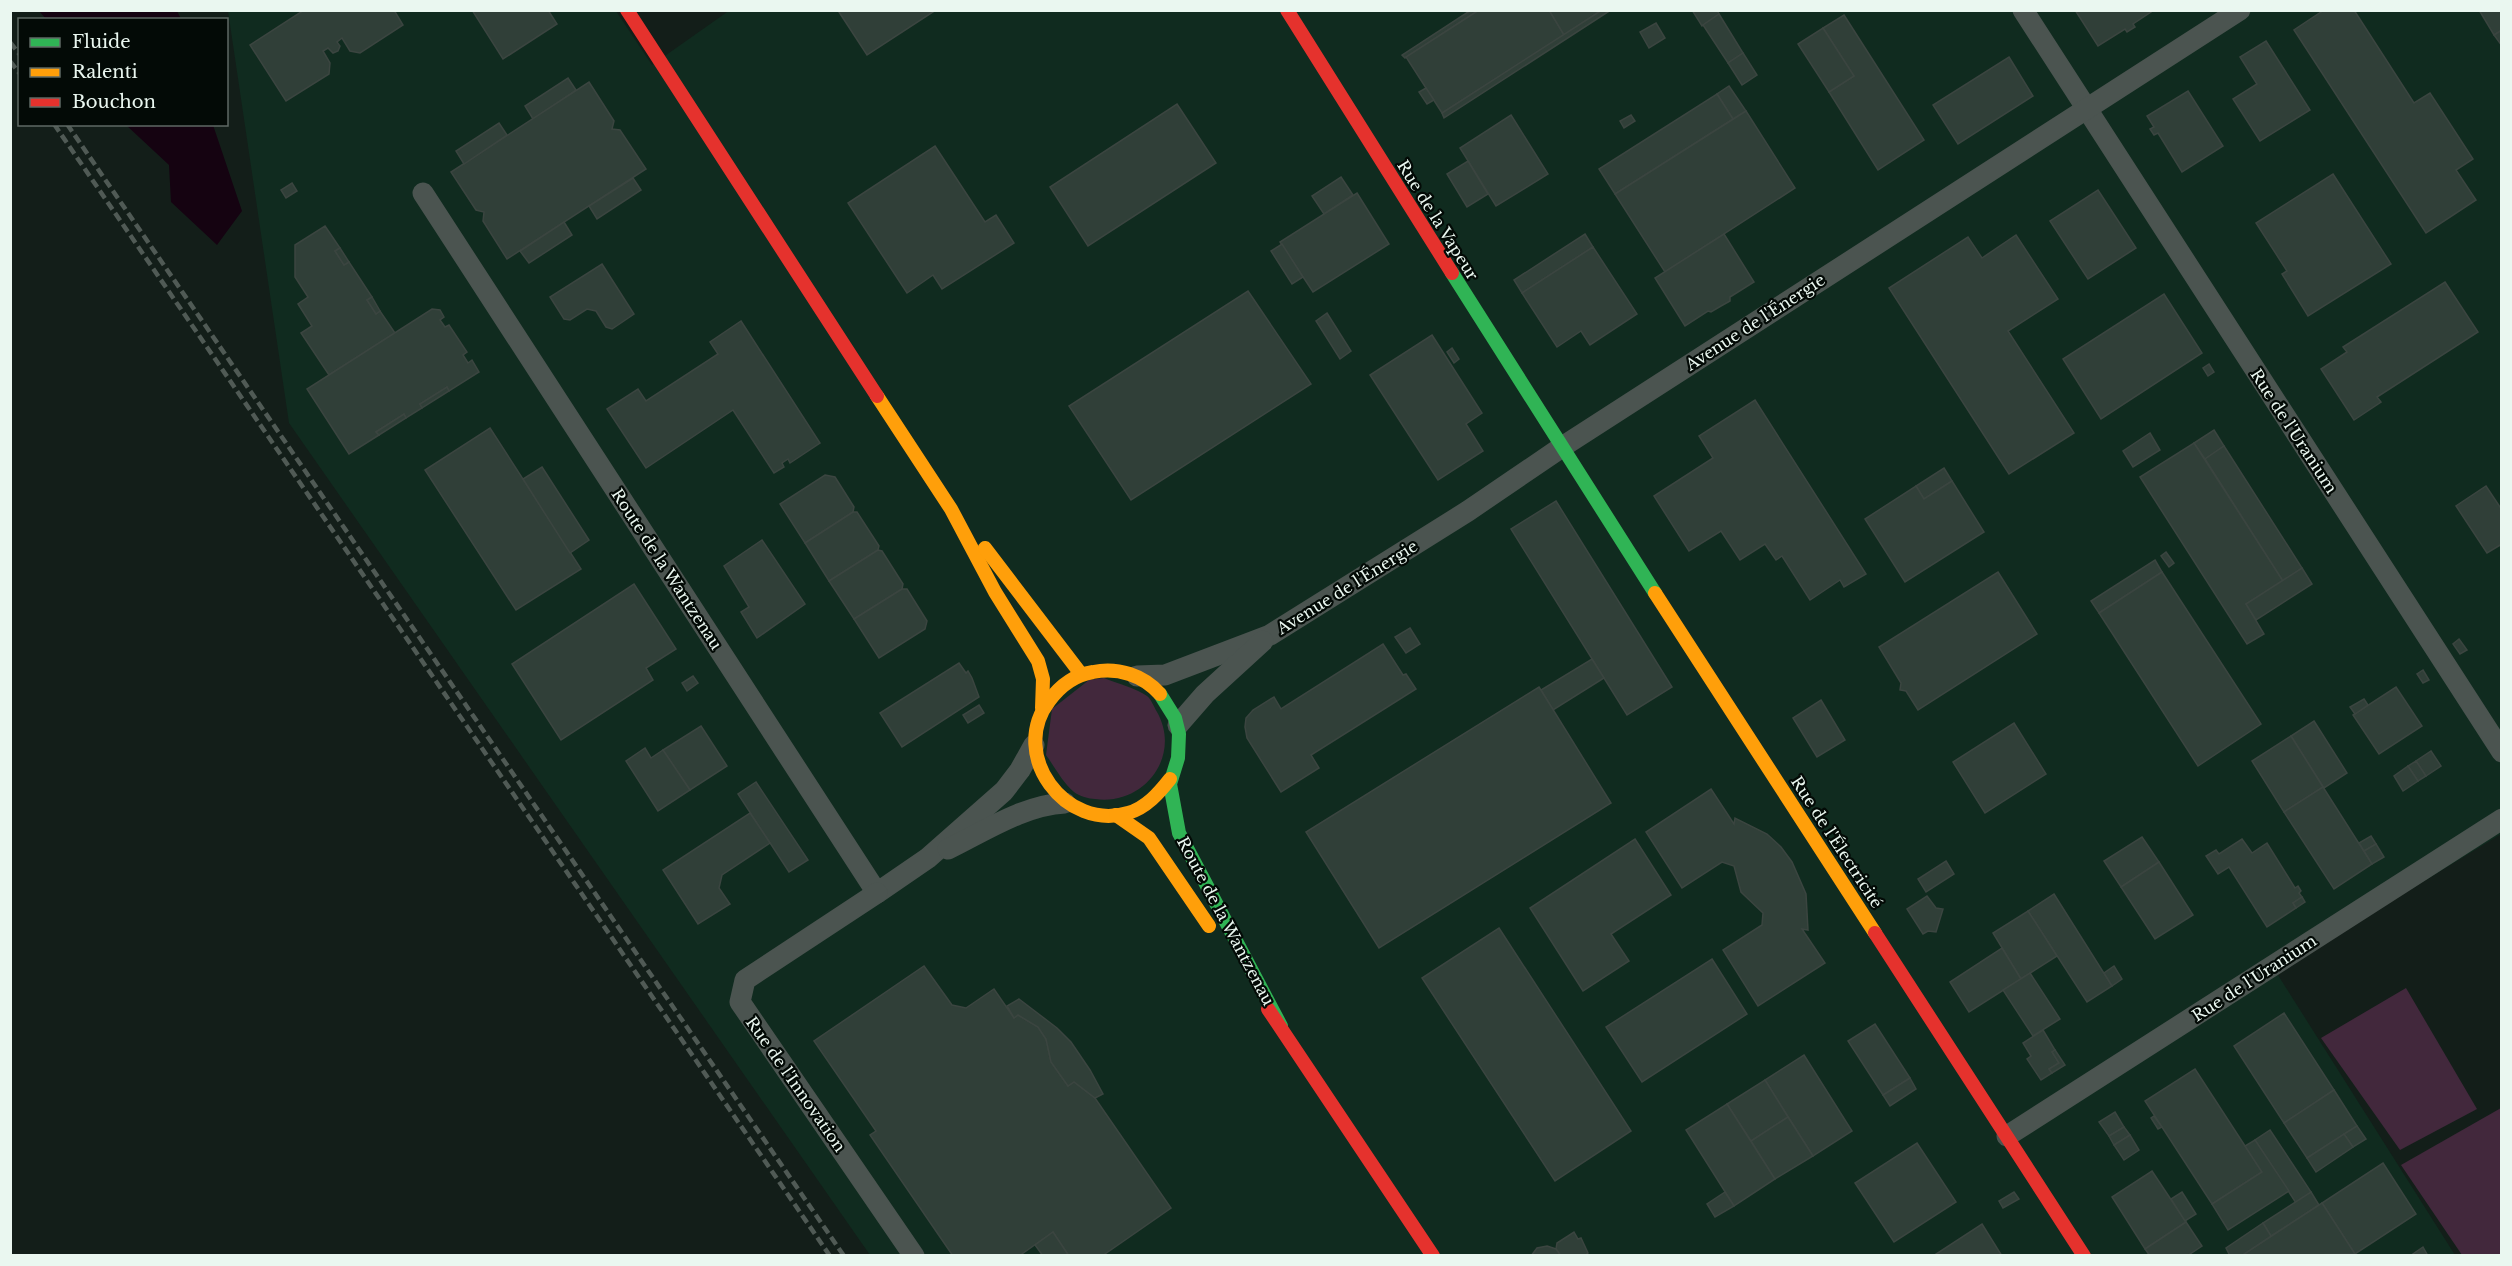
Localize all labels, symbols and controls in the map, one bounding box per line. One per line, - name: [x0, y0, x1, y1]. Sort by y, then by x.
- legend: [18, 18, 228, 126]
- text: Fluide: [72, 31, 131, 53]
- text: Ralenti: [72, 61, 138, 83]
- text: Bouchon: [72, 91, 156, 113]
- street label: Rue de la Vapeur: [1393, 156, 1483, 284]
- street label: Avenue de l'Énergie: [1681, 269, 1829, 375]
- street label: Rue de l'Uranium: [2246, 365, 2342, 497]
- street label: Route de la Wantzenau: [607, 485, 727, 653]
- street label: Avenue de l'Énergie: [1272, 535, 1421, 639]
- street label: Rue de l'Électricité: [1787, 772, 1887, 912]
- street label: Route de la Wantzenau: [1173, 833, 1279, 1009]
- street label: Rue de l'Uranium: [2188, 930, 2320, 1026]
- street label: Rue de l'Innovation: [742, 1012, 850, 1156]

